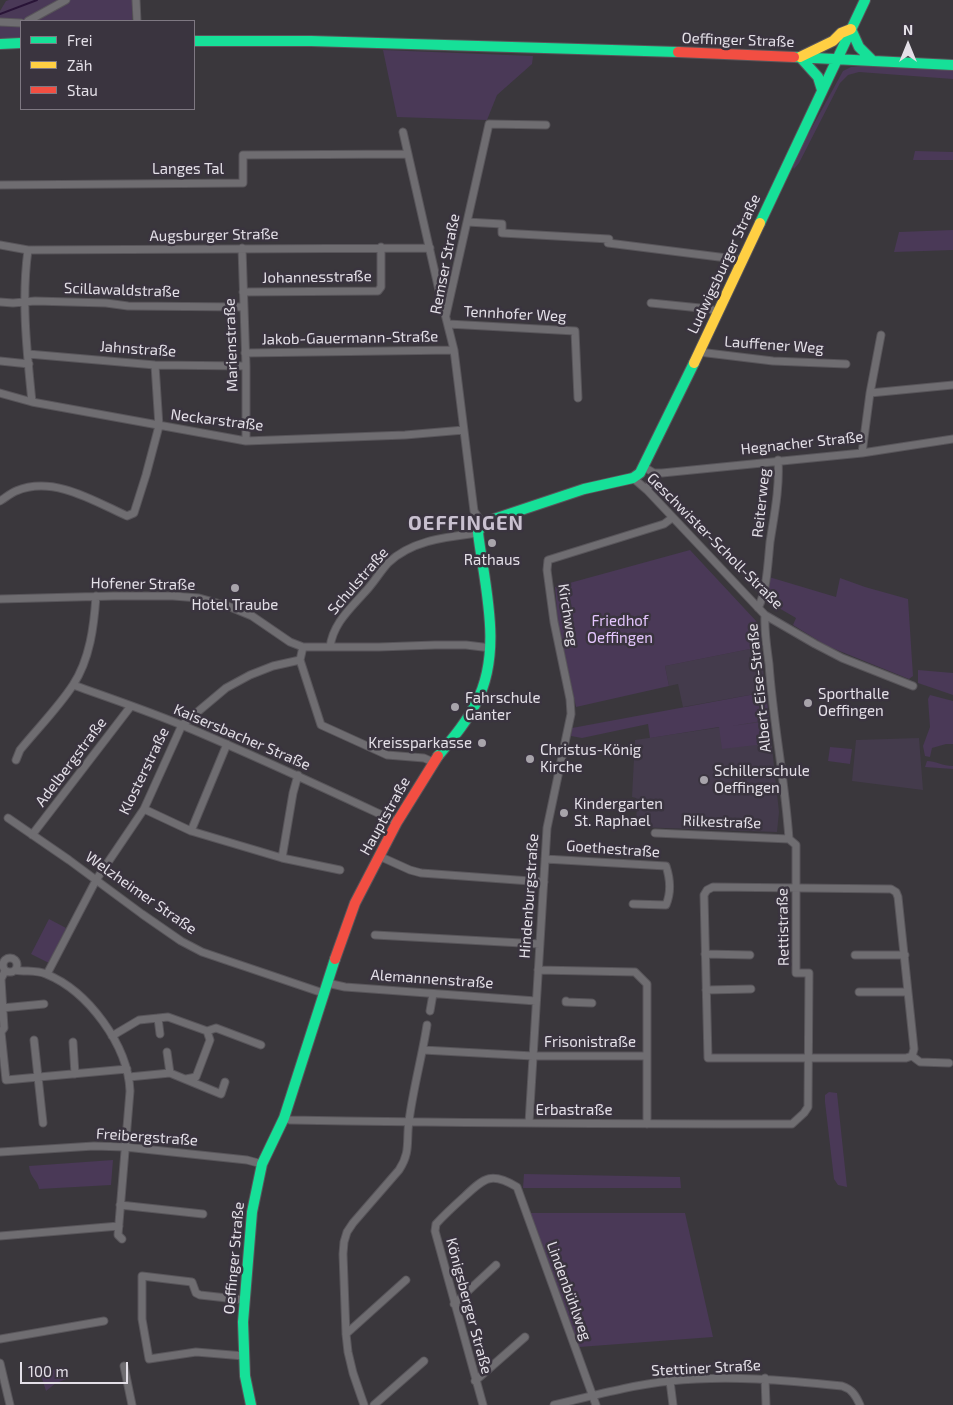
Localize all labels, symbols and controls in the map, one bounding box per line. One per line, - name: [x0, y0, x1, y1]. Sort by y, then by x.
- legend: [20, 20, 195, 110]
- north arrow: [883, 20, 933, 70]
- text: N: [903, 21, 913, 38]
- street label: Oeffinger Straße: [681, 29, 795, 51]
- text: Frei: [67, 31, 92, 49]
- text: Zäh: [67, 56, 92, 74]
- text: Stau: [67, 81, 98, 99]
- street label: Langes Tal: [152, 160, 224, 178]
- street label: Ludwigsburger Straße: [684, 191, 764, 337]
- street label: Remser Straße: [426, 212, 464, 316]
- street label: Augsburger Straße: [149, 225, 279, 245]
- street label: Johannesstraße: [262, 267, 372, 287]
- street label: Scillawaldstraße: [64, 279, 180, 301]
- street label: Marienstraße: [220, 298, 242, 392]
- street label: Tennhofer Weg: [463, 302, 567, 326]
- street label: Jakob-Gauermann-Straße: [262, 327, 438, 349]
- street label: Lauffener Weg: [724, 333, 824, 357]
- street label: Jahnstraße: [99, 337, 177, 361]
- street label: Neckarstraße: [169, 405, 265, 435]
- street label: Hegnacher Straße: [740, 428, 864, 458]
- street label: Reiterweg: [748, 468, 774, 538]
- street label: Geschwister-Scholl-Straße: [643, 469, 787, 613]
- district label: OEFFINGEN: [407, 511, 525, 535]
- marker: Rathaus: [486, 537, 498, 549]
- street label: Schulstraße: [324, 544, 392, 618]
- place label: Rathaus: [464, 551, 520, 569]
- street label: Hofener Straße: [90, 574, 196, 594]
- marker: Hotel Traube: [229, 582, 241, 594]
- street label: Kirchweg: [554, 582, 582, 648]
- place label: Hotel Traube: [192, 596, 278, 614]
- park label: Friedhof Oeffingen: [587, 612, 653, 647]
- street label: Albert-Eise-Straße: [743, 623, 775, 753]
- place label: Sporthalle Oeffingen: [818, 685, 889, 720]
- place label: Fahrschule Ganter: [465, 689, 540, 724]
- marker: Sporthalle Oeffingen: [802, 697, 814, 709]
- street label: Kaisersbacher Straße: [171, 700, 313, 774]
- marker: Fahrschule Ganter: [449, 701, 461, 713]
- street label: Adelbergstraße: [32, 714, 110, 810]
- street label: Klosterstraße: [115, 724, 173, 818]
- place label: Kreissparkasse: [368, 734, 472, 752]
- marker: Kreissparkasse: [476, 737, 488, 749]
- place label: Christus-König Kirche: [540, 741, 641, 776]
- marker: Christus-König Kirche: [524, 753, 536, 765]
- place label: Schillerschule Oeffingen: [714, 762, 810, 797]
- street label: Hauptstraße: [356, 774, 414, 858]
- marker: Schillerschule Oeffingen: [698, 774, 710, 786]
- place label: Kindergarten St. Raphael: [574, 795, 663, 830]
- marker: Kindergarten St. Raphael: [558, 807, 570, 819]
- street label: Rilkestraße: [682, 812, 762, 832]
- street label: Hindenburgstraße: [516, 833, 542, 959]
- street label: Goethestraße: [565, 837, 661, 861]
- street label: Welzheimer Straße: [82, 848, 200, 938]
- street label: Rettistraße: [773, 888, 793, 966]
- street label: Alemannenstraße: [370, 966, 494, 992]
- street label: Frisonistraße: [544, 1033, 636, 1051]
- street label: Erbastraße: [536, 1101, 612, 1119]
- street label: Freibergstraße: [95, 1124, 199, 1150]
- street label: Oeffinger Straße: [220, 1201, 248, 1315]
- street label: Königsberger Straße: [442, 1236, 496, 1376]
- street label: Lindenbühlweg: [543, 1239, 595, 1343]
- scale bar: [22, 1352, 130, 1384]
- street label: Stettiner Straße: [651, 1356, 761, 1380]
- text: 100 m: [28, 1362, 69, 1380]

